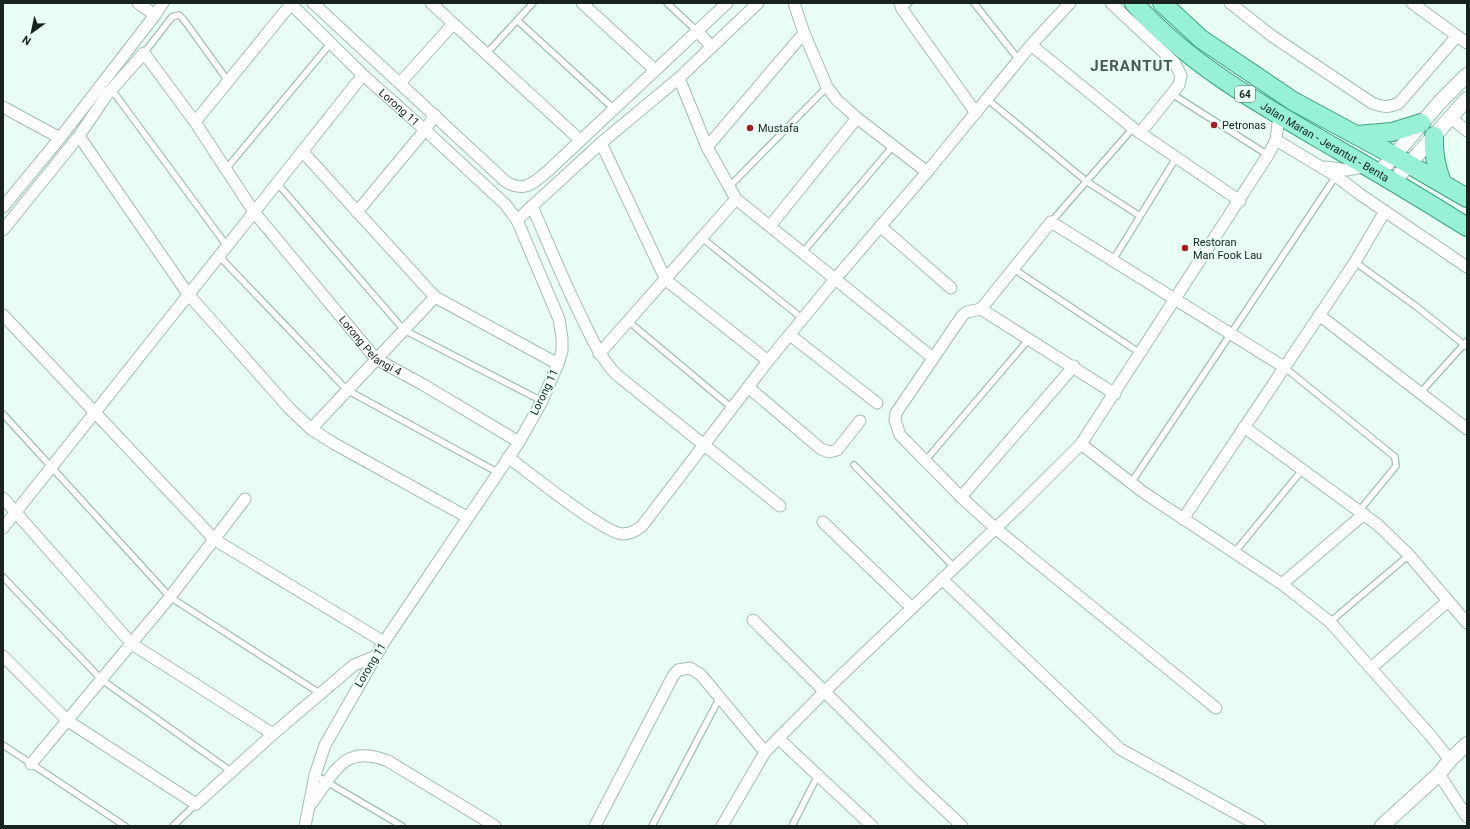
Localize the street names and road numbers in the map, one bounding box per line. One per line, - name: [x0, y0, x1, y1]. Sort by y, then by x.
- street label: Lorong 11: [376, 86, 422, 129]
- road number: 64: [1235, 86, 1255, 102]
- street label: Jalan Maran - Jerantut - Benta: [1258, 99, 1391, 185]
- street label: Lorong Pelangi 4: [336, 313, 404, 379]
- street label: Lorong 11: [528, 367, 561, 417]
- street label: Lorong 11: [352, 641, 389, 690]

